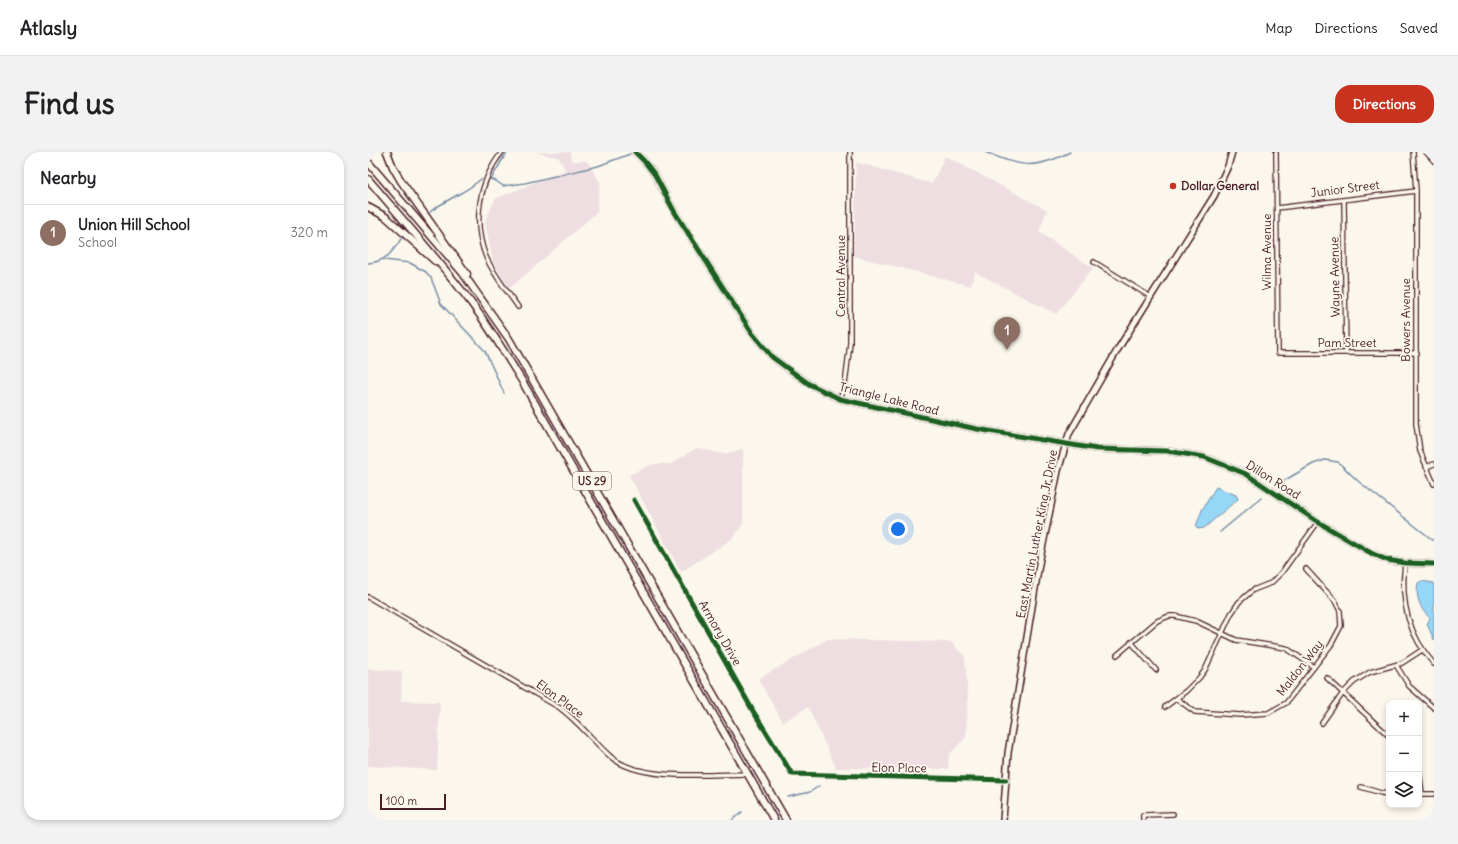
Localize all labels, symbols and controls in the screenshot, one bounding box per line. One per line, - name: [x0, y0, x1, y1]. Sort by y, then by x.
- text: Atlasly: [20, 16, 77, 40]
- text: Map: [1265, 19, 1292, 37]
- text: Directions: [1314, 19, 1378, 37]
- text: Saved: [1400, 19, 1438, 37]
- button: Directions: [1335, 85, 1434, 123]
- text: Find us: [24, 86, 115, 122]
- text: Nearby: [40, 167, 96, 189]
- street label: Junior Street: [1310, 177, 1380, 200]
- place label: Dollar General: [1181, 178, 1259, 193]
- marker: Dollar General: [1168, 181, 1178, 191]
- street label: Wilma Avenue: [1259, 214, 1274, 290]
- text: Union Hill School: [78, 215, 190, 234]
- text: 1: [50, 224, 56, 241]
- text: 320 m: [290, 224, 328, 241]
- text: School: [78, 234, 117, 251]
- street label: Central Avenue: [833, 235, 848, 317]
- street label: Wayne Avenue: [1326, 237, 1343, 317]
- street label: Bowers Avenue: [1398, 278, 1413, 362]
- pin: 1: [994, 317, 1020, 350]
- street label: Pam Street: [1317, 335, 1377, 350]
- street label: Triangle Lake Road: [838, 379, 941, 418]
- street label: East Martin Luther King Jr Drive: [1013, 448, 1060, 619]
- street label: Dillon Road: [1243, 457, 1303, 502]
- road number: US 29: [573, 472, 611, 490]
- your location: [888, 519, 908, 539]
- street label: Armory Drive: [696, 597, 745, 668]
- street label: Maldon Way: [1273, 637, 1326, 699]
- street label: Elon Place: [533, 676, 587, 721]
- map controls: [1386, 700, 1422, 808]
- button: +: [1386, 700, 1422, 736]
- button: −: [1386, 736, 1422, 772]
- street label: Elon Place: [871, 760, 927, 775]
- button: layers: [1386, 772, 1422, 808]
- scale bar: [380, 792, 446, 811]
- text: 100 m: [386, 794, 417, 808]

